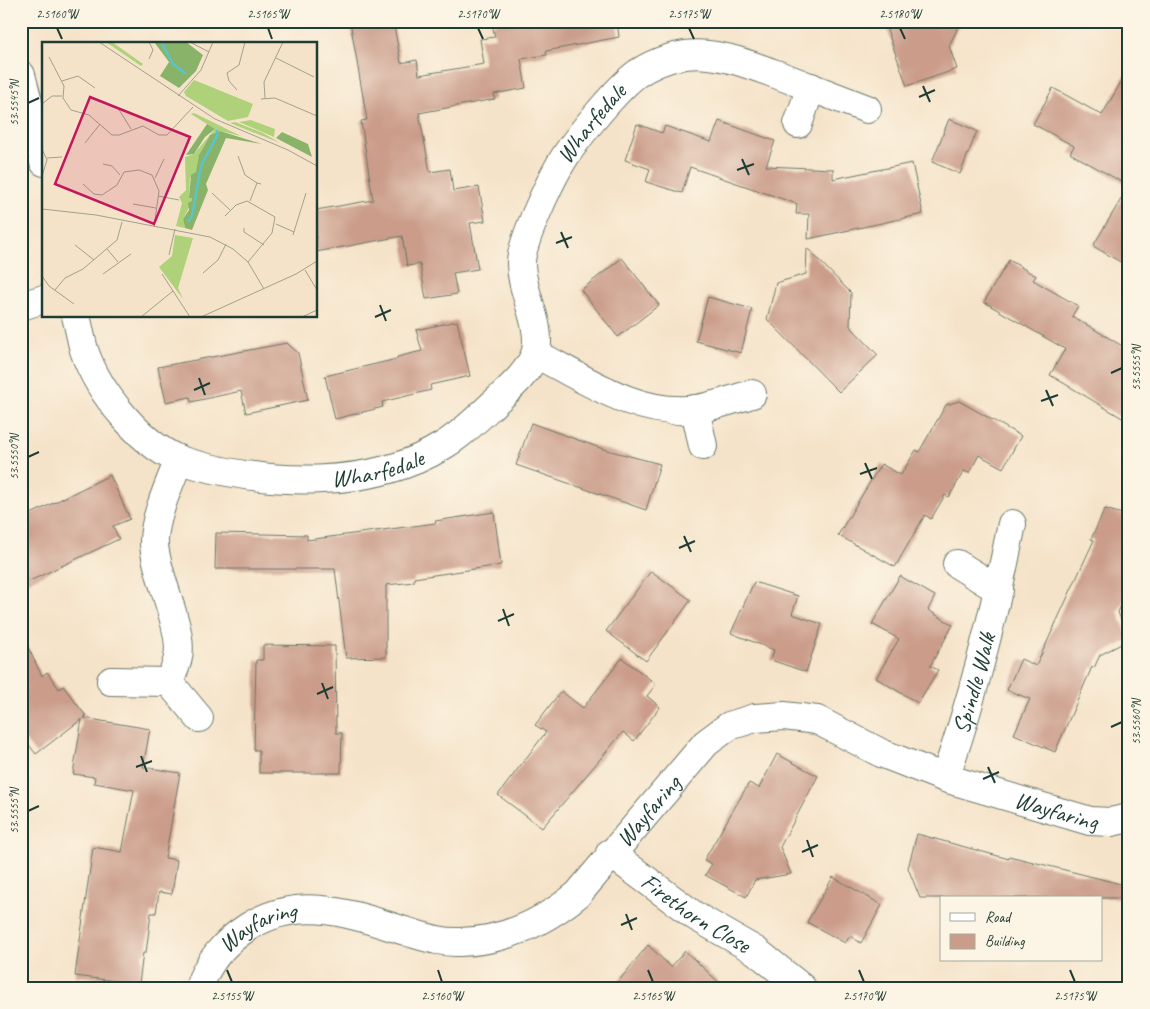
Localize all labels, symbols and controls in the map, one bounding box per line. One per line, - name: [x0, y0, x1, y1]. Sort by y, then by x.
- text: 2.5160°W: [36, 6, 80, 22]
- text: 2.5165°W: [247, 6, 291, 22]
- text: 2.5170°W: [457, 6, 501, 22]
- text: 2.5175°W: [668, 6, 712, 22]
- text: 2.5180°W: [879, 6, 923, 22]
- inset map: [42, 42, 318, 318]
- street label: Wharfedale: [550, 75, 634, 169]
- text: 53.5545°N: [6, 79, 22, 126]
- text: 53.5555°N: [1128, 344, 1144, 391]
- text: 53.5550°N: [6, 433, 22, 480]
- street label: Wharfedale: [330, 442, 431, 494]
- street label: Spindle Walk: [946, 628, 1003, 737]
- text: 53.5560°N: [1128, 698, 1144, 745]
- street label: Wayfaring: [610, 767, 689, 853]
- street label: Wayfaring: [1011, 785, 1100, 836]
- text: 53.5555°N: [6, 787, 22, 834]
- street label: Firethorn Close: [635, 866, 758, 961]
- street label: Wayfaring: [212, 895, 301, 959]
- legend: [940, 896, 1102, 962]
- text: Road: [985, 908, 1012, 927]
- text: Building: [985, 932, 1025, 951]
- text: 2.5155°W: [211, 988, 255, 1004]
- text: 2.5160°W: [421, 988, 465, 1004]
- text: 2.5165°W: [632, 988, 676, 1004]
- text: 2.5170°W: [843, 988, 887, 1004]
- text: 2.5175°W: [1054, 988, 1098, 1004]

